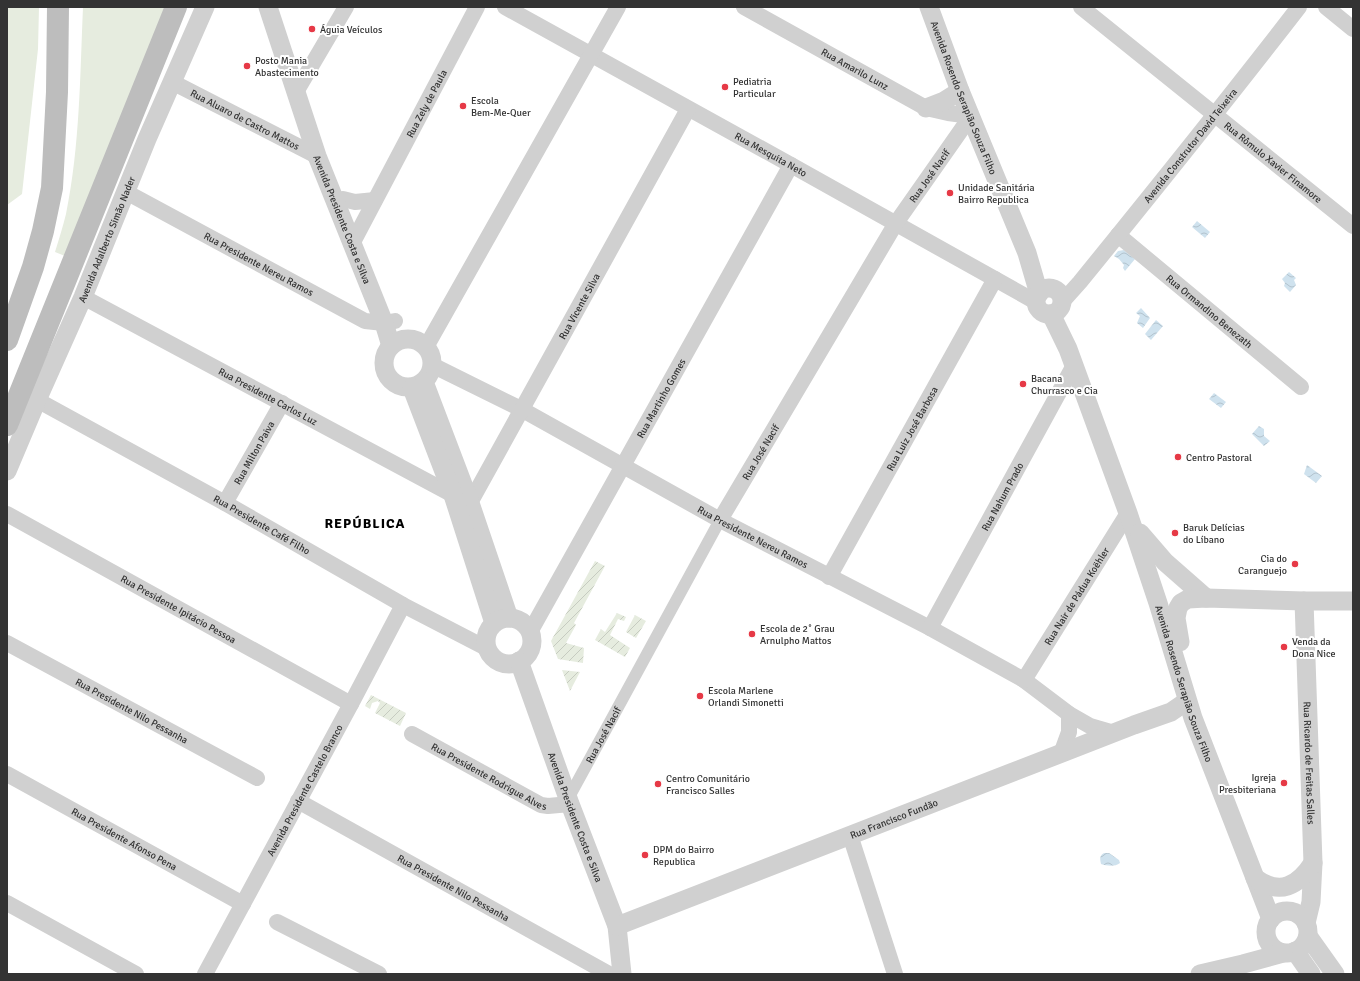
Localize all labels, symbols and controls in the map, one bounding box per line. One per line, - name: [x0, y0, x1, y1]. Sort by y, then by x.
- street label: Avenida Rosendo Serapião Souza Filho: [928, 19, 999, 176]
- place label: Águia Veículos: [320, 23, 383, 36]
- marker: Águia Veículos: [307, 24, 317, 34]
- street label: Rua Amarilo Lunz: [819, 46, 891, 93]
- place label: Posto Mania Abastecimento: [255, 55, 319, 79]
- marker: Posto Mania Abastecimento: [242, 61, 252, 71]
- street label: Rua Zely de Paula: [404, 68, 450, 140]
- place label: Pediatria Particular: [733, 76, 776, 100]
- marker: Pediatria Particular: [720, 82, 730, 92]
- street label: Avenida Construtor David Teixeira: [1142, 86, 1240, 206]
- street label: Rua Aluaro de Castro Mattos: [188, 87, 302, 153]
- place label: Escola Bem-Me-Quer: [471, 95, 531, 119]
- marker: Escola Bem-Me-Quer: [458, 101, 468, 111]
- street label: Rua Rômulo Xavier Finamore: [1221, 120, 1324, 206]
- street label: Rua Mesquita Neto: [732, 130, 809, 180]
- street label: Rua José Nacif: [907, 147, 953, 205]
- street label: Avenida Presidente Costa e Silva: [310, 153, 373, 286]
- street label: Avenida Adalberto Simão Nader: [76, 175, 138, 305]
- place label: Unidade Sanitária Bairro Republica: [958, 182, 1035, 206]
- marker: Unidade Sanitária Bairro Republica: [945, 188, 955, 198]
- street label: Rua Presidente Nereu Ramos: [202, 230, 316, 299]
- street label: Rua Vicente Silva: [557, 272, 603, 342]
- street label: Rua Ormandino Benezath: [1163, 273, 1254, 351]
- street label: Rua Martinho Gomes: [635, 356, 689, 440]
- street label: Rua Presidente Carlos Luz: [216, 366, 320, 429]
- place label: Bacana Churrasco e Cia: [1031, 373, 1098, 397]
- marker: Bacana Churrasco e Cia: [1018, 379, 1028, 389]
- street label: Rua Luiz José Barbosa: [884, 385, 941, 473]
- street label: Rua Milton Paiva: [232, 419, 277, 487]
- street label: Rua José Nacif: [740, 422, 783, 483]
- marker: Centro Pastoral: [1173, 452, 1183, 462]
- place label: Centro Pastoral: [1186, 452, 1252, 464]
- street label: Rua Nahum Prado: [979, 461, 1026, 533]
- street label: Rua Presidente Café Filho: [211, 493, 312, 557]
- street label: Rua Presidente Nereu Ramos: [695, 504, 810, 571]
- district label: REPÚBLICA: [324, 515, 406, 532]
- place label: Baruk Delícias do Líbano: [1183, 522, 1245, 546]
- marker: Baruk Delícias do Líbano: [1170, 528, 1180, 538]
- street label: Rua Nair de Pádua Koëhler: [1042, 545, 1112, 648]
- place label: Cia do Caranguejo: [1238, 553, 1287, 577]
- marker: Cia do Caranguejo: [1290, 559, 1300, 569]
- street label: Rua Presidente Ipitácio Pessoa: [118, 573, 238, 646]
- street label: Avenida Rosendo Serapião Souza Filho: [1152, 604, 1214, 764]
- place label: Escola de 2˚ Grau Arnulpho Mattos: [760, 623, 835, 647]
- marker: Escola de 2˚ Grau Arnulpho Mattos: [747, 629, 757, 639]
- place label: Venda da Dona Nice: [1292, 636, 1336, 660]
- marker: Venda da Dona Nice: [1279, 642, 1289, 652]
- street label: Rua Presidente Nilo Pessanha: [73, 676, 190, 747]
- place label: Escola Marlene Orlandi Simonetti: [708, 685, 784, 709]
- marker: Escola Marlene Orlandi Simonetti: [695, 691, 705, 701]
- street label: Rua Ricardo de Freitas Salles: [1300, 701, 1317, 825]
- street label: Rua José Nacif: [584, 704, 624, 766]
- street label: Avenida Presidente Castelo Branco: [265, 723, 346, 859]
- street label: Rua Presidente Rodrigue Alves: [429, 741, 548, 813]
- street label: Avenida Presidente Costa e Silva: [545, 751, 605, 884]
- place label: Igreja Presbiteriana: [1219, 772, 1276, 796]
- place label: Centro Comunitário Francisco Salles: [666, 773, 750, 797]
- marker: Igreja Presbiteriana: [1279, 778, 1289, 788]
- marker: Centro Comunitário Francisco Salles: [653, 779, 663, 789]
- street label: Rua Francisco Fundão: [849, 797, 940, 842]
- street label: Rua Presidente Afonso Pena: [69, 806, 179, 873]
- place label: DPM do Bairro Republica: [653, 844, 714, 868]
- marker: DPM do Bairro Republica: [640, 850, 650, 860]
- street label: Rua Presidente Nilo Pessanha: [395, 852, 511, 924]

